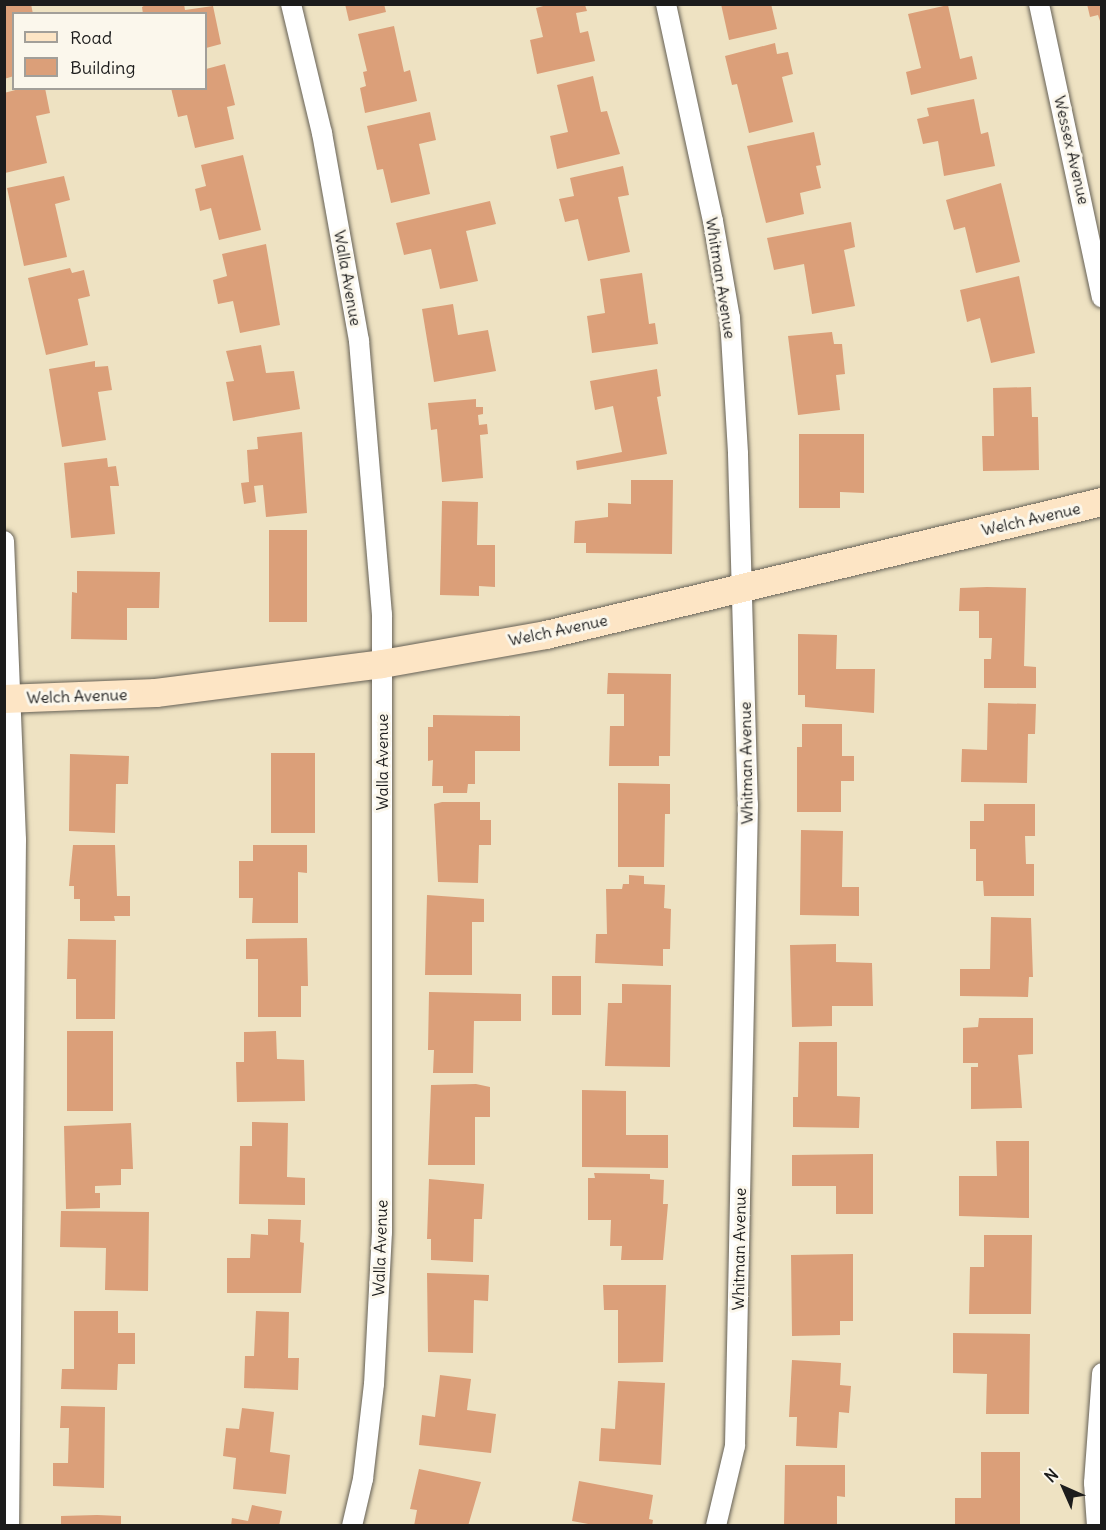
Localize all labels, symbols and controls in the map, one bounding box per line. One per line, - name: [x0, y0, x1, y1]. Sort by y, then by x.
- legend: [12, 12, 207, 90]
- text: Road: [70, 26, 112, 49]
- text: Building: [70, 56, 135, 79]
- street label: Wessex Avenue: [1050, 94, 1094, 206]
- street label: Whitman Avenue: [702, 216, 740, 340]
- street label: Walla Avenue: [330, 229, 366, 327]
- street label: Welch Avenue: [980, 498, 1082, 540]
- street label: Welch Avenue: [507, 610, 609, 650]
- street label: Welch Avenue: [26, 685, 128, 707]
- street label: Whitman Avenue: [735, 702, 757, 824]
- street label: Walla Avenue: [372, 714, 392, 810]
- street label: Whitman Avenue: [728, 1188, 750, 1310]
- street label: Walla Avenue: [369, 1199, 391, 1297]
- north arrow: [1034, 1458, 1094, 1518]
- text: N: [1040, 1464, 1062, 1486]

